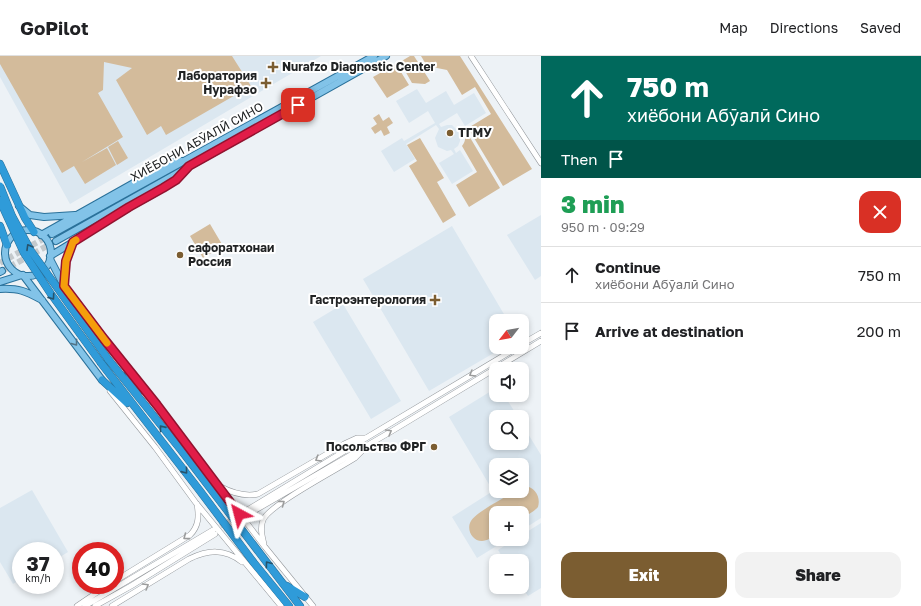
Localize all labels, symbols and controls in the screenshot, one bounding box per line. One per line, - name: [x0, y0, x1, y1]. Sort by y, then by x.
- text: GoPilot: [20, 16, 88, 39]
- text: Map: [719, 19, 748, 36]
- text: Directions: [770, 19, 838, 36]
- text: Saved: [860, 19, 901, 36]
- place label: Nurafzo Diagnostic Center: [282, 59, 436, 74]
- marker: Nurafzo Diagnostic Center: [267, 61, 279, 73]
- place label: Лаборатория Нурафзо: [178, 68, 257, 97]
- text: 750 m: [627, 70, 709, 103]
- icon: ahead: [561, 72, 613, 124]
- marker: Лаборатория Нурафзо: [260, 77, 272, 89]
- pin: [281, 88, 315, 122]
- icon: arrive: [287, 94, 309, 116]
- street label: ХИЁБОНИ АБӮАЛӢ СИНО: [128, 99, 266, 184]
- text: хиёбони Абӯалӣ Сино: [627, 104, 820, 126]
- place label: ТГМУ: [458, 125, 492, 140]
- marker: ТГМУ: [445, 128, 455, 138]
- icon: arrive: [605, 148, 627, 170]
- text: Then: [561, 150, 597, 168]
- text: 3 min: [561, 189, 624, 218]
- button: close: [859, 191, 901, 233]
- text: 950 m · 09:29: [561, 219, 645, 235]
- place label: сафоратхонаи Россия: [188, 240, 274, 269]
- one-way arrow: [26, 244, 33, 251]
- marker: сафоратхонаи Россия: [175, 250, 185, 260]
- text: Continue: [595, 258, 661, 276]
- icon: ahead: [561, 264, 583, 286]
- text: 750 m: [858, 266, 901, 284]
- text: хиёбони Абӯалӣ Сино: [595, 276, 735, 292]
- one-way arrow: [47, 292, 54, 299]
- place label: Гастроэнтерология: [310, 292, 426, 307]
- marker: Гастроэнтерология: [429, 294, 441, 306]
- north arrow: [489, 314, 529, 354]
- map controls: [489, 314, 529, 594]
- icon: arrive: [561, 320, 583, 342]
- text: Arrive at destination: [595, 322, 744, 340]
- text: 200 m: [857, 322, 901, 340]
- one-way arrow: [70, 339, 77, 346]
- button: sound: [489, 362, 529, 402]
- one-way arrow: [469, 370, 476, 377]
- button: search: [489, 410, 529, 450]
- one-way arrow: [160, 425, 167, 433]
- one-way arrow: [385, 430, 392, 437]
- place label: Посольство ФРГ: [326, 439, 426, 454]
- marker: Посольство ФРГ: [429, 442, 439, 452]
- one-way arrow: [315, 454, 322, 461]
- button: layers: [489, 458, 529, 498]
- one-way arrow: [180, 467, 187, 474]
- position arrow: [218, 493, 260, 535]
- one-way arrow: [277, 501, 284, 508]
- button: +: [489, 506, 529, 546]
- one-way arrow: [184, 532, 191, 539]
- speed limit sign: 40: [72, 542, 124, 594]
- text: 37: [26, 551, 50, 575]
- button: Exit: [561, 552, 727, 598]
- button: Share: [735, 552, 901, 598]
- button: −: [489, 554, 529, 594]
- one-way arrow: [266, 561, 273, 568]
- text: km/h: [25, 572, 51, 584]
- one-way arrow: [142, 583, 149, 590]

